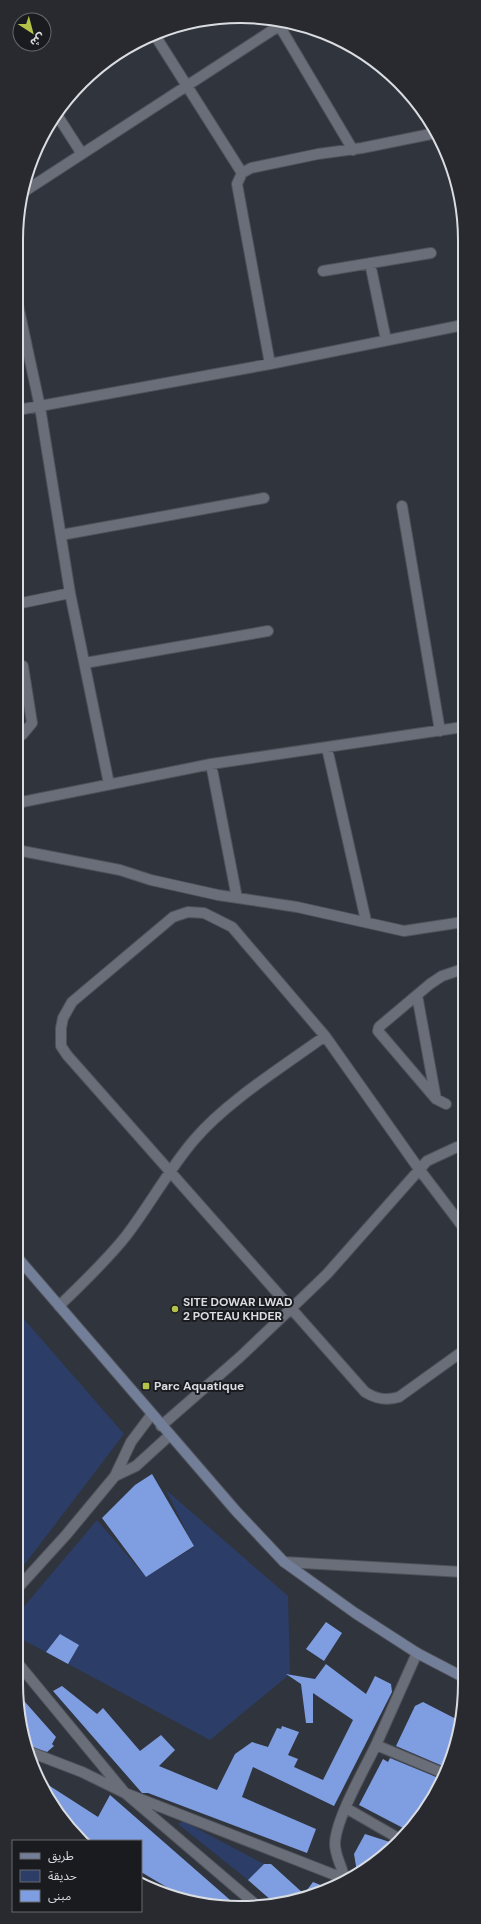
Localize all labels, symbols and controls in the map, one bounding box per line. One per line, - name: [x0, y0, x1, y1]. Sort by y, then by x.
- north arrow: [12, 12, 52, 52]
- text: ش: [28, 30, 48, 50]
- place label: SITE DOWAR LWAD 2 POTEAU KHDER: [183, 1294, 293, 1324]
- marker: SITE DOWAR LWAD 2 POTEAU KHDER: [170, 1304, 180, 1314]
- place label: Parc Aquatique: [154, 1378, 244, 1394]
- marker: Parc Aquatique: [141, 1381, 151, 1391]
- legend: [12, 1840, 142, 1912]
- text: طريق: [48, 1848, 74, 1864]
- text: حديقة: [48, 1868, 77, 1884]
- text: مبنى: [48, 1888, 71, 1904]

